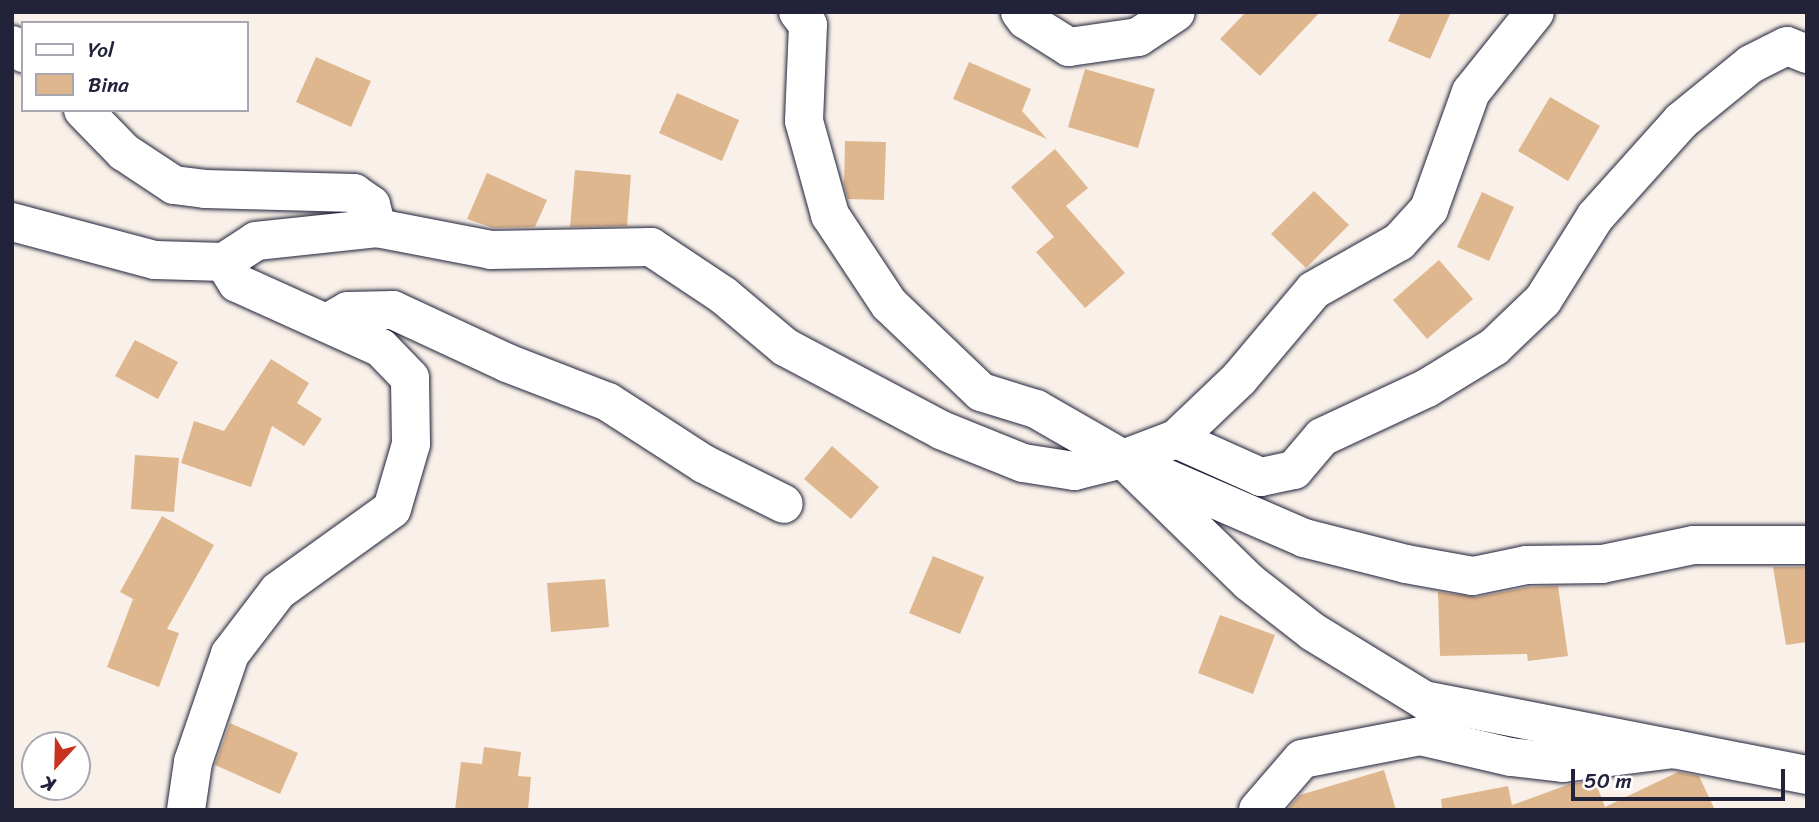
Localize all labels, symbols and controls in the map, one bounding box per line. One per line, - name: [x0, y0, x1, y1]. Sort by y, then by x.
- legend: [21, 21, 248, 112]
- text: Yol: [88, 31, 114, 69]
- text: Bina: [88, 66, 129, 104]
- north arrow: [21, 731, 91, 801]
- scale bar: [1574, 756, 1787, 800]
- text: 50 m: [1584, 762, 1632, 800]
- text: K: [37, 767, 60, 802]

